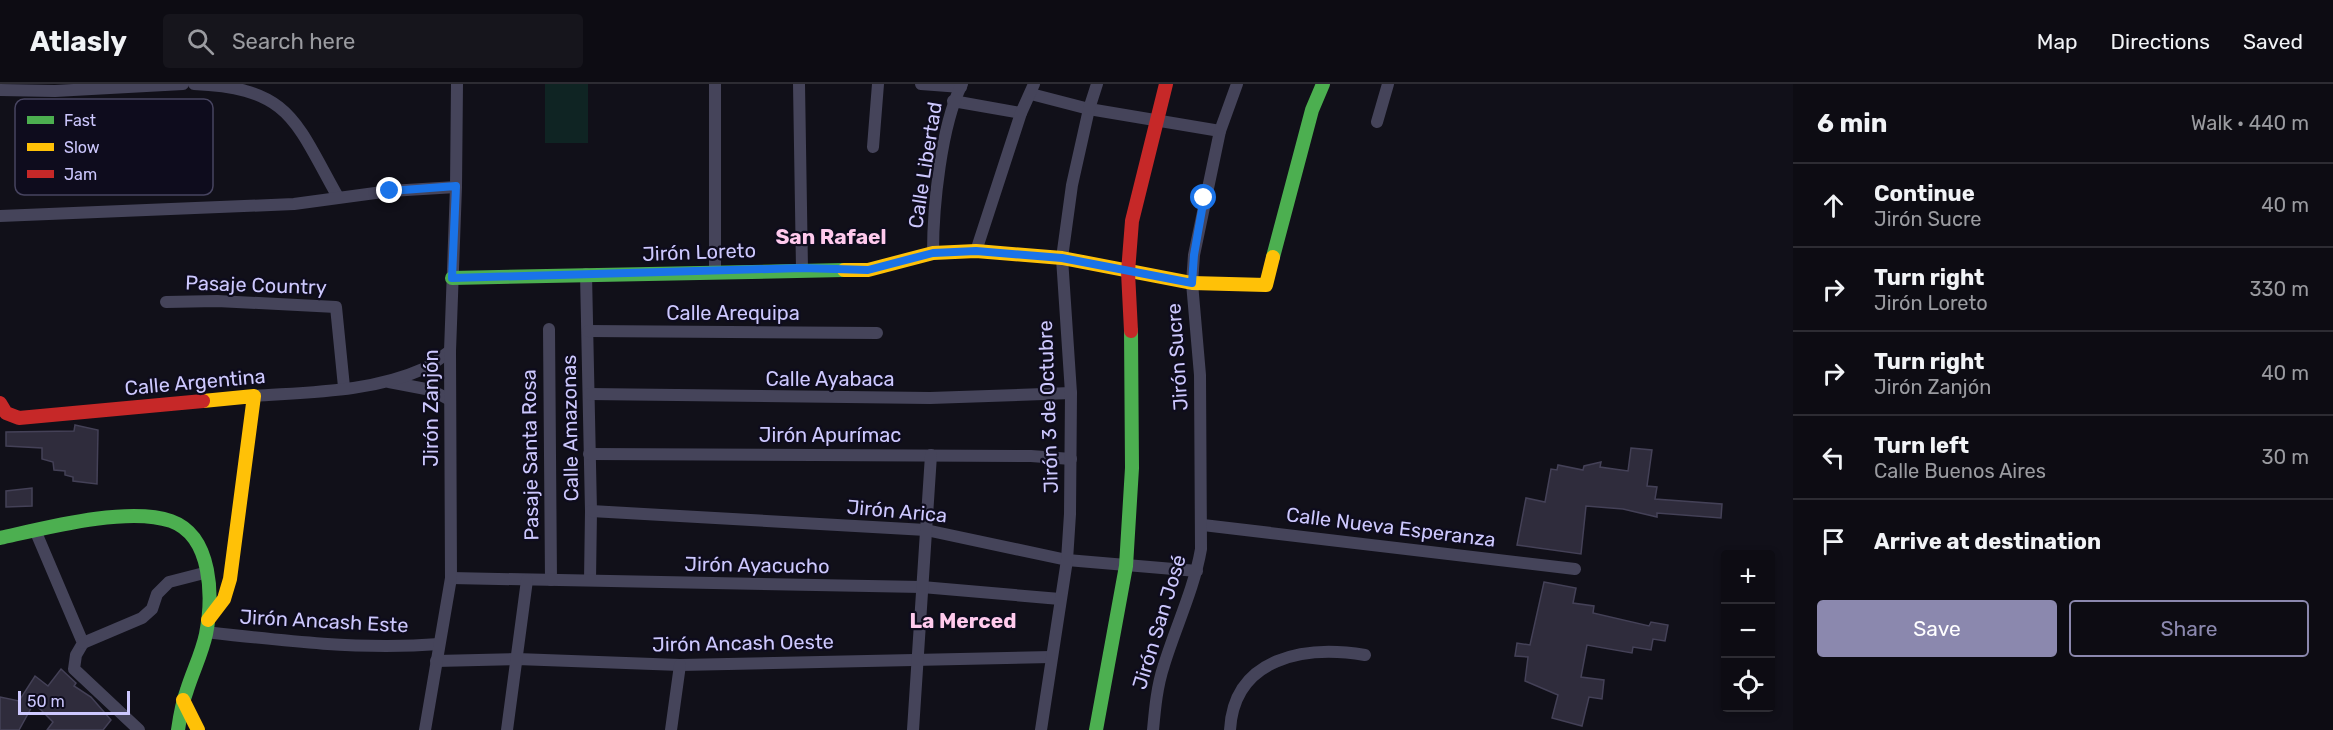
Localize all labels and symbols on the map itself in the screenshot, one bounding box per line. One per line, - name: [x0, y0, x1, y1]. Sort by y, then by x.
- legend: [15, 99, 213, 195]
- street label: Calle Libertad: [903, 100, 947, 230]
- text: Fast: [64, 111, 96, 130]
- text: Slow: [64, 138, 100, 157]
- text: Jam: [64, 165, 97, 184]
- route end: [376, 177, 402, 203]
- route start: [1190, 184, 1216, 210]
- district label: San Rafael: [775, 224, 887, 249]
- street label: Jirón Loreto: [642, 238, 756, 266]
- street label: Pasaje Country: [185, 271, 327, 299]
- street label: Calle Arequipa: [666, 301, 800, 325]
- street label: Jirón Sucre: [1161, 303, 1193, 411]
- street label: Jirón 3 de Octubre: [1033, 320, 1063, 494]
- street label: Jirón Zanjón: [419, 349, 443, 467]
- street label: Calle Amazonas: [557, 354, 583, 502]
- street label: Calle Argentina: [124, 364, 266, 400]
- street label: Calle Ayabaca: [765, 367, 895, 391]
- street label: Pasaje Santa Rosa: [517, 369, 543, 541]
- street label: Jirón Apurímac: [759, 423, 901, 447]
- street label: Jirón Arica: [846, 495, 948, 527]
- street label: Calle Nueva Esperanza: [1285, 502, 1497, 552]
- street label: Jirón Ayacucho: [684, 552, 830, 578]
- street label: Jirón San José: [1127, 552, 1191, 692]
- street label: Jirón Ancash Este: [239, 605, 409, 637]
- district label: La Merced: [910, 608, 1016, 633]
- street label: Jirón Ancash Oeste: [652, 629, 834, 657]
- scale bar: [18, 688, 130, 716]

